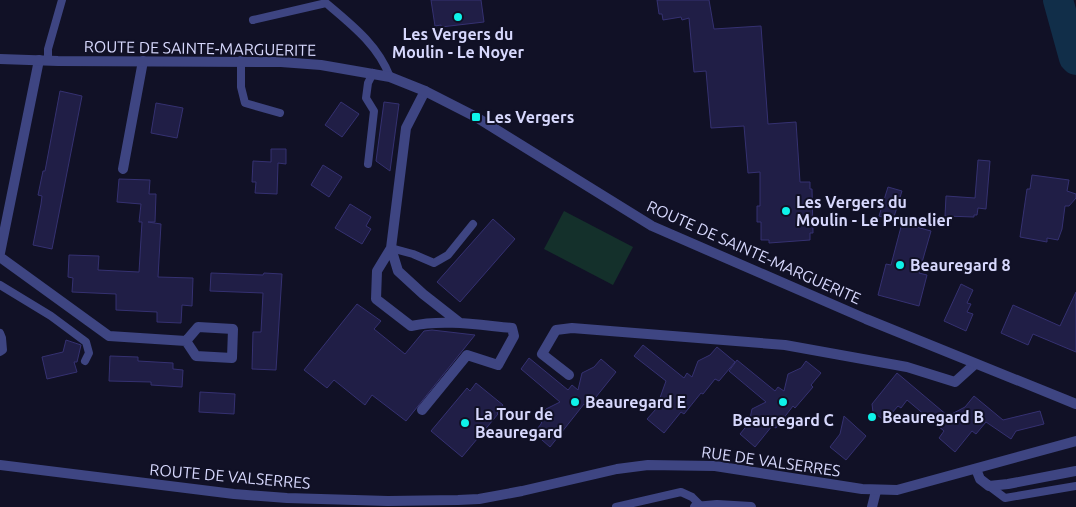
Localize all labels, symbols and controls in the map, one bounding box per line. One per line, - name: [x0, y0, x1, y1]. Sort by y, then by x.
- marker: Les Vergers du Moulin - Le Noyer: [452, 11, 464, 23]
- place label: Les Vergers du Moulin - Le Noyer: [392, 25, 524, 61]
- street label: ROUTE DE SAINTE-MARGUERITE: [84, 37, 316, 59]
- place label: Les Vergers: [486, 108, 574, 126]
- marker: Les Vergers: [470, 111, 482, 123]
- place label: Les Vergers du Moulin - Le Prunelier: [796, 193, 953, 229]
- street label: ROUTE DE SAINTE-MARGUERITE: [644, 197, 864, 307]
- marker: Les Vergers du Moulin - Le Prunelier: [780, 205, 792, 217]
- place label: Beauregard 8: [910, 256, 1011, 274]
- marker: Beauregard 8: [894, 259, 906, 271]
- place label: Beauregard E: [585, 393, 686, 411]
- marker: Beauregard E: [569, 396, 581, 408]
- marker: Beauregard C: [777, 396, 789, 408]
- place label: La Tour de Beauregard: [475, 405, 563, 441]
- place label: Beauregard B: [882, 408, 984, 426]
- place label: Beauregard C: [732, 411, 834, 429]
- marker: Beauregard B: [866, 411, 878, 423]
- marker: La Tour de Beauregard: [459, 417, 471, 429]
- street label: RUE DE VALSERRES: [700, 442, 842, 480]
- street label: ROUTE DE VALSERRES: [149, 460, 311, 492]

